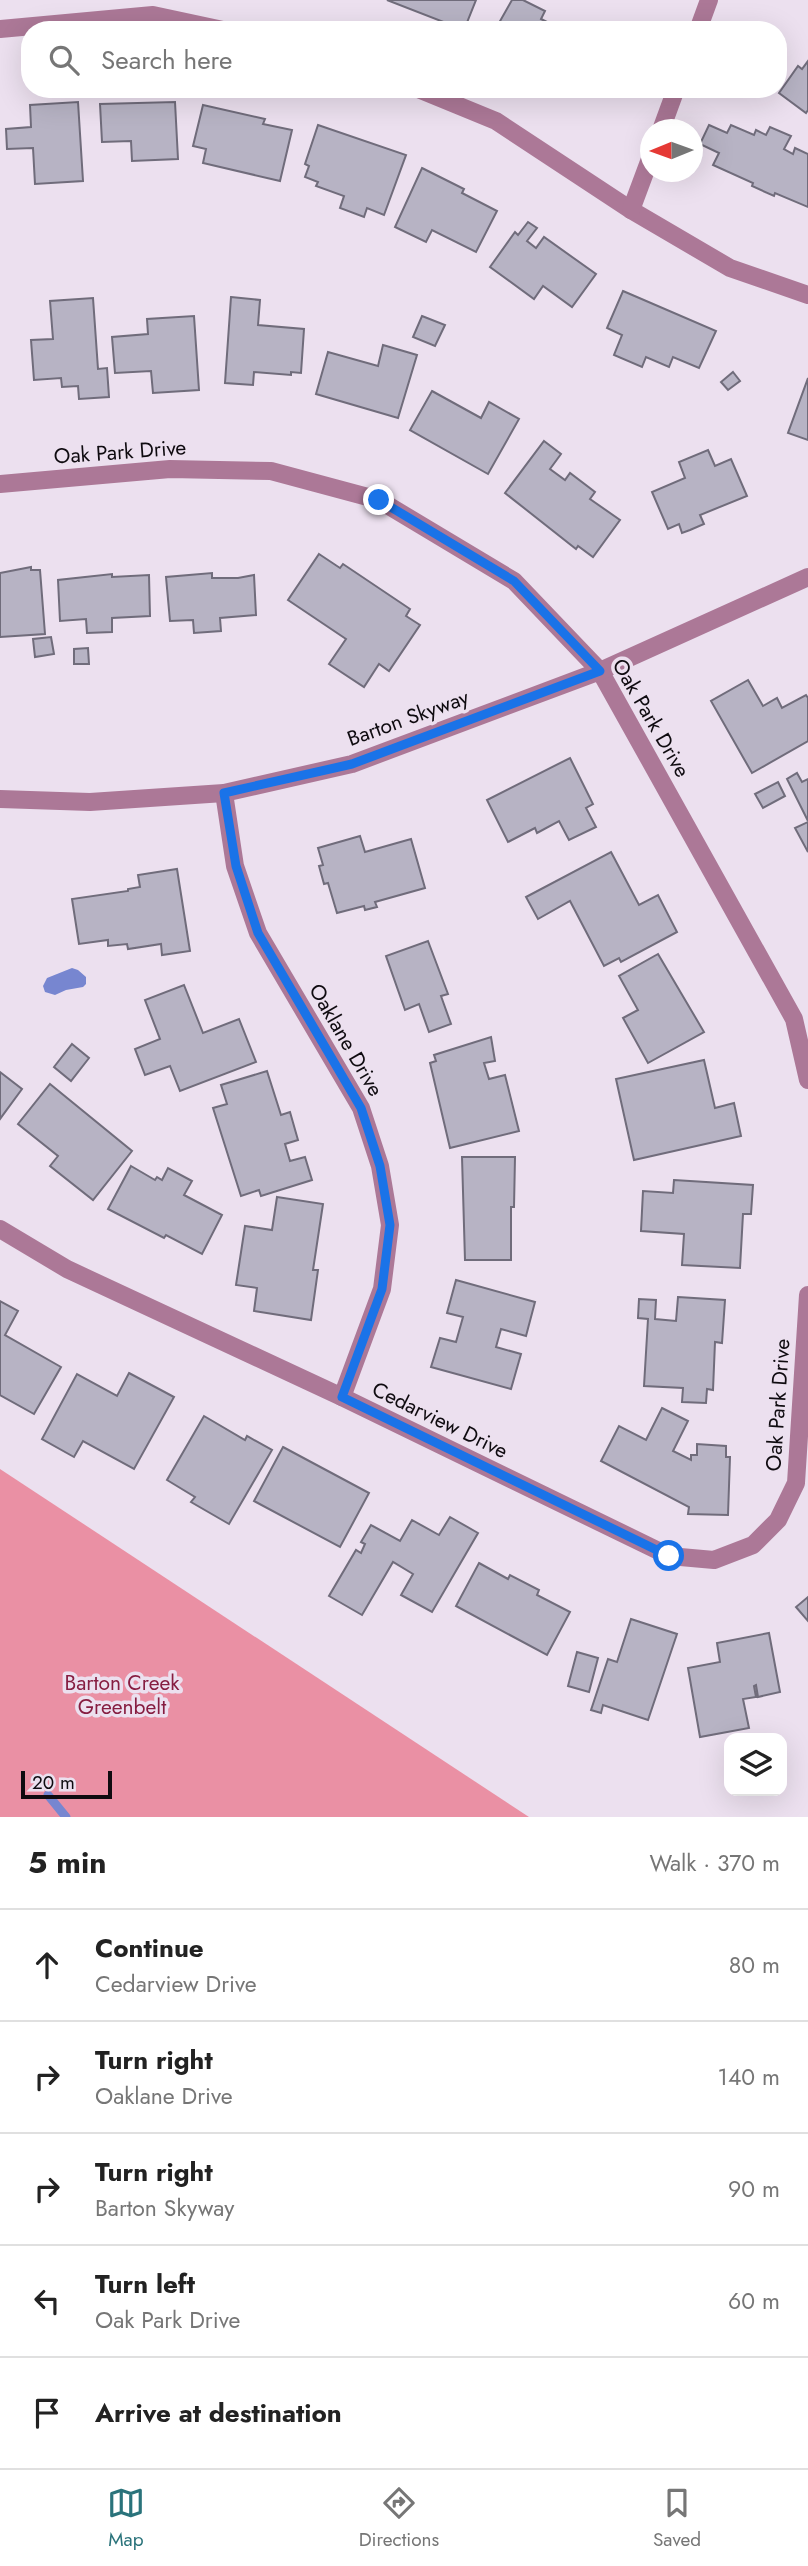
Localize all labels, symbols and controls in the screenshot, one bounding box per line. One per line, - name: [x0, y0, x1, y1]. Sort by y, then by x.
- search box: [21, 21, 787, 98]
- icon: search: [45, 41, 83, 79]
- text: Search here: [101, 41, 233, 79]
- north arrow: [640, 119, 703, 182]
- street label: Oak Park Drive: [53, 432, 187, 472]
- route end: [363, 484, 394, 515]
- street label: Oak Park Drive: [605, 653, 697, 783]
- street label: Barton Skyway: [343, 682, 474, 754]
- street label: Oaklane Drive: [302, 978, 391, 1102]
- street label: Oak Park Drive: [758, 1338, 798, 1472]
- street label: Cedarview Drive: [367, 1374, 513, 1466]
- route start: [653, 1540, 684, 1571]
- park label: Barton Creek Greenbelt: [65, 1668, 180, 1722]
- map controls: [724, 1733, 787, 1796]
- button: layers: [724, 1733, 787, 1796]
- scale bar: [21, 1768, 112, 1800]
- text: 20 m: [32, 1769, 75, 1796]
- text: 5 min: [28, 1841, 106, 1884]
- text: Walk · 370 m: [649, 1846, 780, 1880]
- text: Continue: [95, 1929, 204, 1967]
- icon: ahead: [28, 1946, 66, 1984]
- text: 80 m: [729, 1948, 780, 1982]
- text: Cedarview Drive: [95, 1967, 257, 2001]
- text: Turn right: [95, 2041, 213, 2079]
- icon: right: [28, 2058, 66, 2096]
- text: 140 m: [718, 2060, 780, 2094]
- text: Oaklane Drive: [95, 2079, 233, 2113]
- text: Turn right: [95, 2153, 213, 2191]
- icon: right: [28, 2170, 66, 2208]
- text: 90 m: [728, 2172, 780, 2206]
- text: Barton Skyway: [95, 2191, 234, 2225]
- text: Turn left: [95, 2265, 195, 2303]
- icon: left: [28, 2282, 66, 2320]
- text: 60 m: [728, 2284, 780, 2318]
- text: Oak Park Drive: [95, 2303, 240, 2337]
- icon: arrive: [28, 2394, 66, 2432]
- text: Arrive at destination: [95, 2394, 342, 2432]
- tab: Map: [107, 2484, 145, 2553]
- tab: Directions: [359, 2484, 439, 2553]
- tab: Saved: [653, 2484, 701, 2553]

